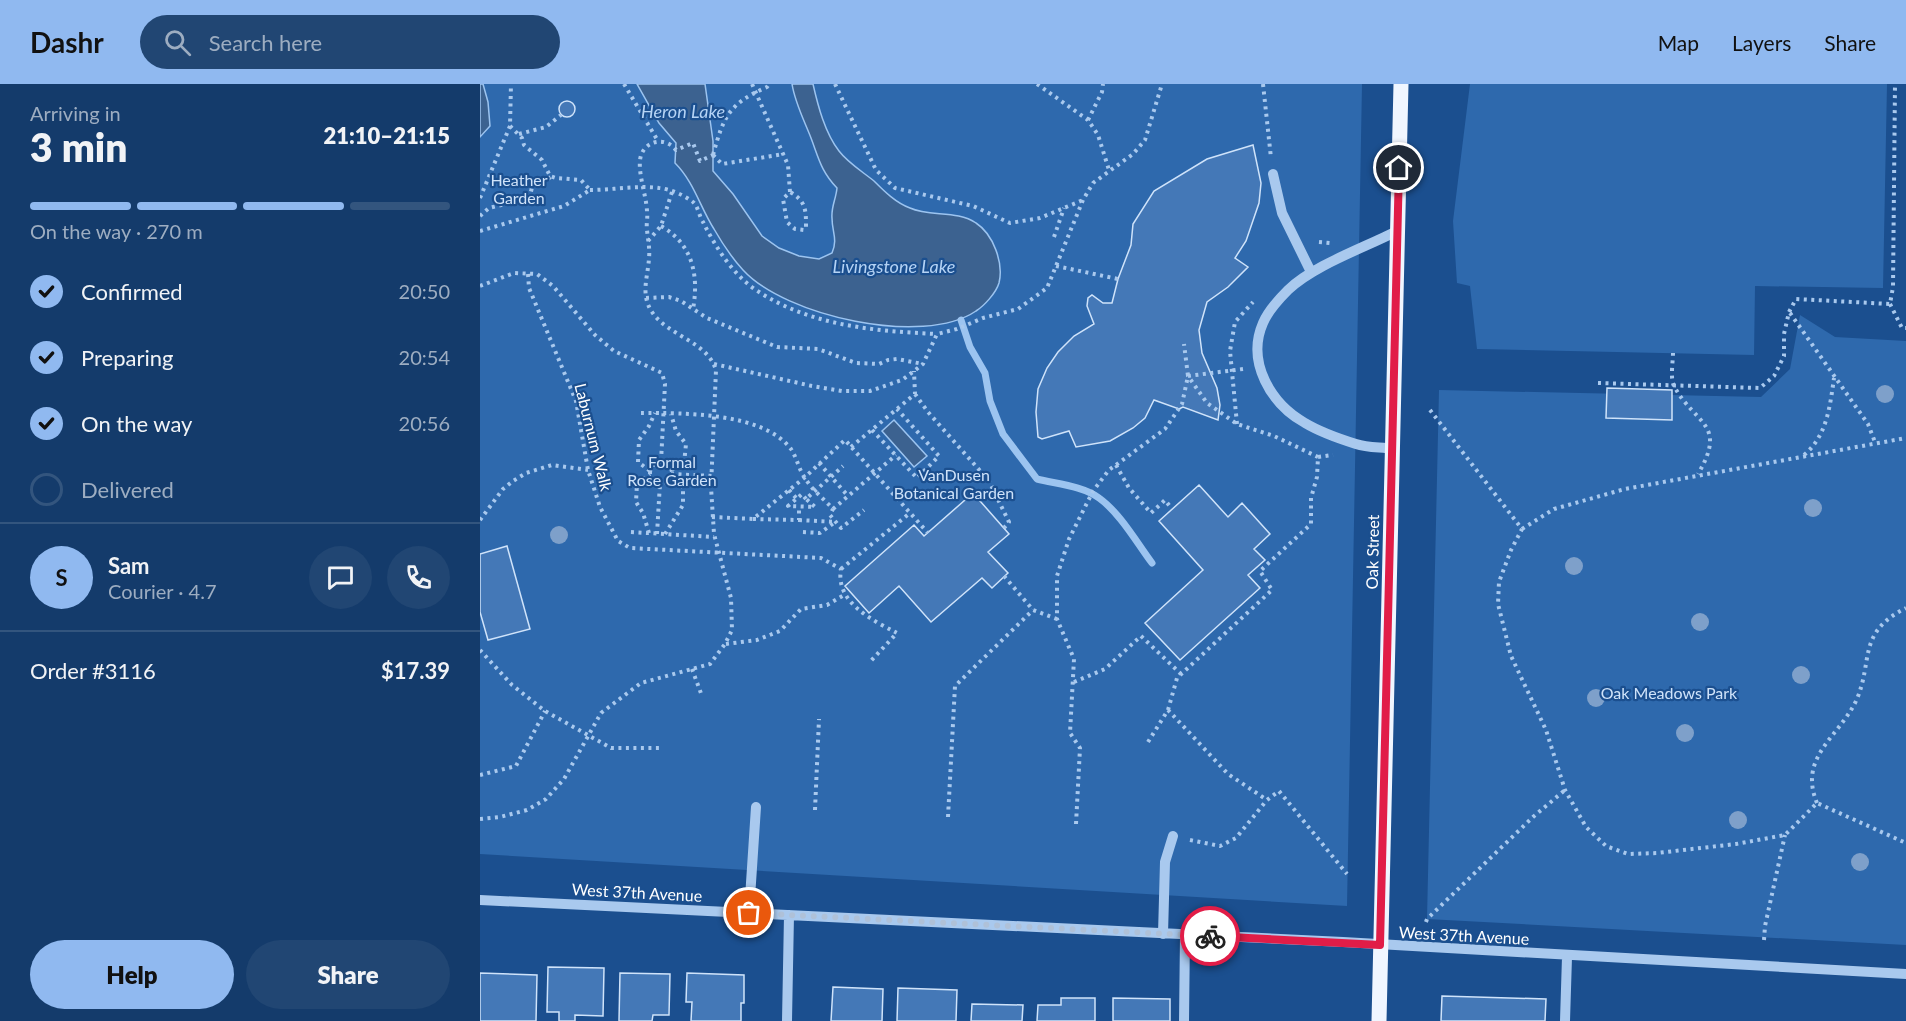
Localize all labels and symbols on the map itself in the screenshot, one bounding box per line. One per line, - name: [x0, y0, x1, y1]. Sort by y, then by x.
- water label: Heron Lake: [641, 100, 725, 122]
- pin: [1373, 142, 1424, 193]
- park label: Heather Garden: [490, 170, 548, 207]
- water label: Livingstone Lake: [833, 255, 955, 277]
- street label: Laburnum Walk: [571, 381, 617, 494]
- park label: Formal Rose Garden: [627, 452, 717, 489]
- park label: VanDusen Botanical Garden: [894, 465, 1014, 502]
- street label: Oak Street: [1362, 514, 1382, 590]
- park label: Oak Meadows Park: [1601, 683, 1738, 702]
- street label: West 37th Avenue: [571, 879, 703, 905]
- pin: [723, 887, 774, 938]
- courier: [1180, 906, 1240, 966]
- street label: West 37th Avenue: [1398, 922, 1530, 948]

